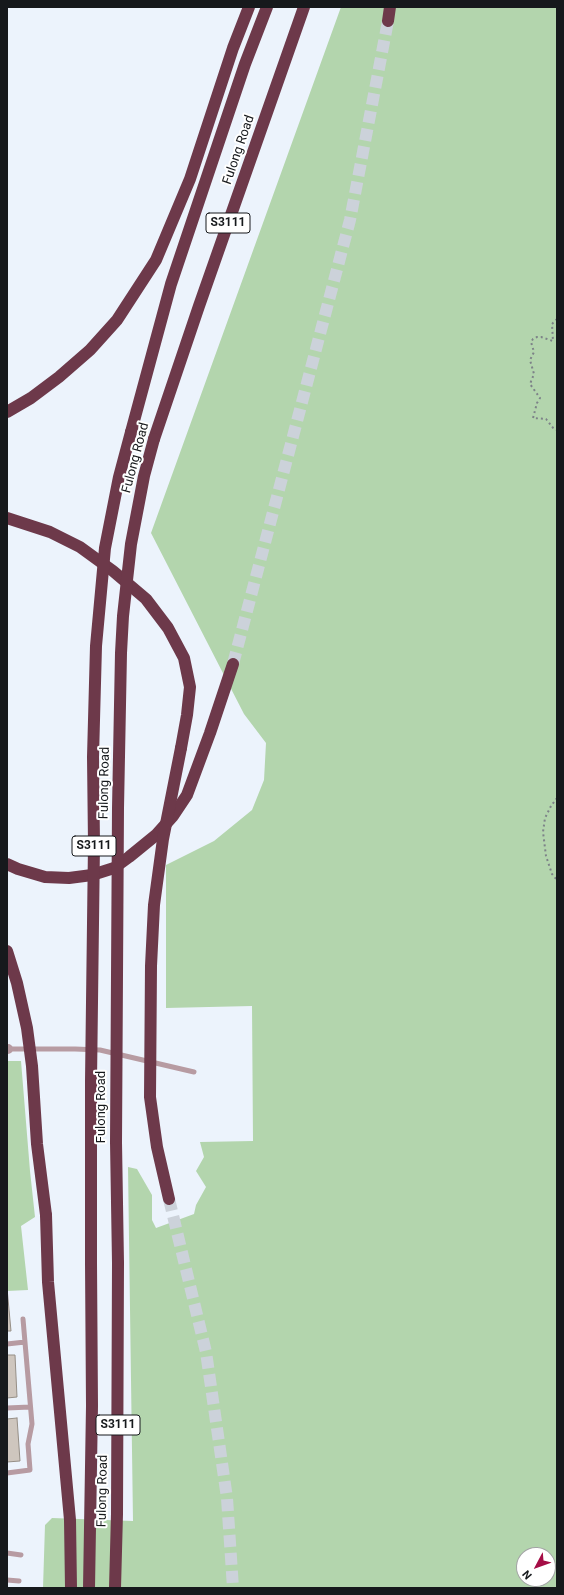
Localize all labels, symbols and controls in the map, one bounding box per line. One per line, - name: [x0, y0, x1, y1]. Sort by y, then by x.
- street label: Fulong Road: [220, 113, 258, 187]
- road number: S3111: [206, 213, 250, 233]
- street label: Fulong Road: [119, 421, 153, 495]
- street label: Fulong Road: [97, 747, 113, 819]
- road number: S3111: [72, 836, 116, 856]
- street label: Fulong Road: [94, 1071, 110, 1143]
- road number: S3111: [96, 1415, 140, 1435]
- street label: Fulong Road: [95, 1455, 111, 1527]
- north arrow: [516, 1547, 556, 1587]
- text: N: [520, 1567, 535, 1582]

